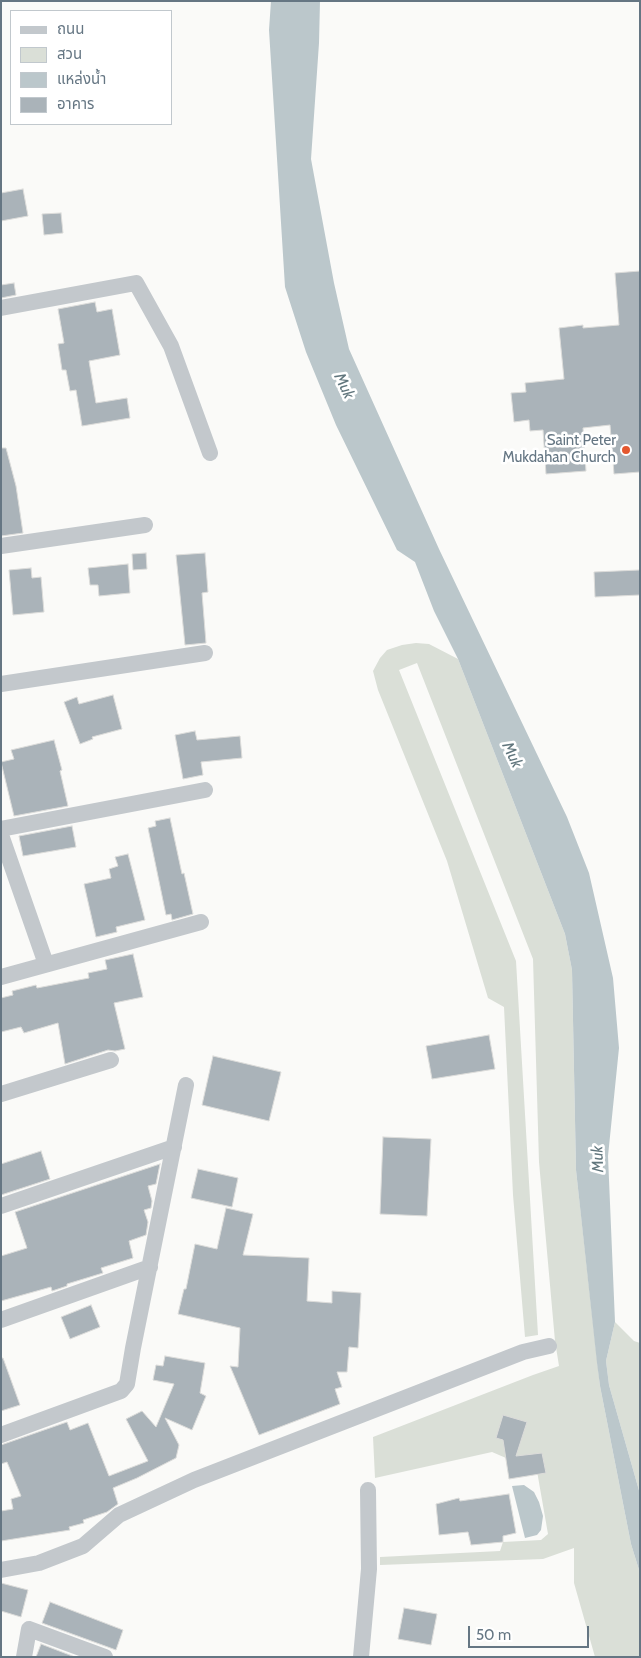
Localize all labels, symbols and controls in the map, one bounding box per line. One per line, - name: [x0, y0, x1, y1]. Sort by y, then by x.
- legend: [10, 10, 172, 125]
- text: ถนน: [57, 20, 84, 38]
- text: สวน: [57, 45, 82, 63]
- text: แหล่งน้ำ: [57, 70, 106, 88]
- text: อาคาร: [57, 95, 94, 113]
- water label: Muk: [330, 370, 358, 402]
- place label: Saint Peter Mukdahan Church: [502, 432, 616, 467]
- marker: Saint Peter Mukdahan Church: [620, 444, 632, 456]
- water label: Muk: [498, 739, 526, 771]
- water label: Muk: [588, 1145, 608, 1173]
- scale bar: [471, 1616, 592, 1648]
- text: 50 m: [476, 1626, 511, 1644]

